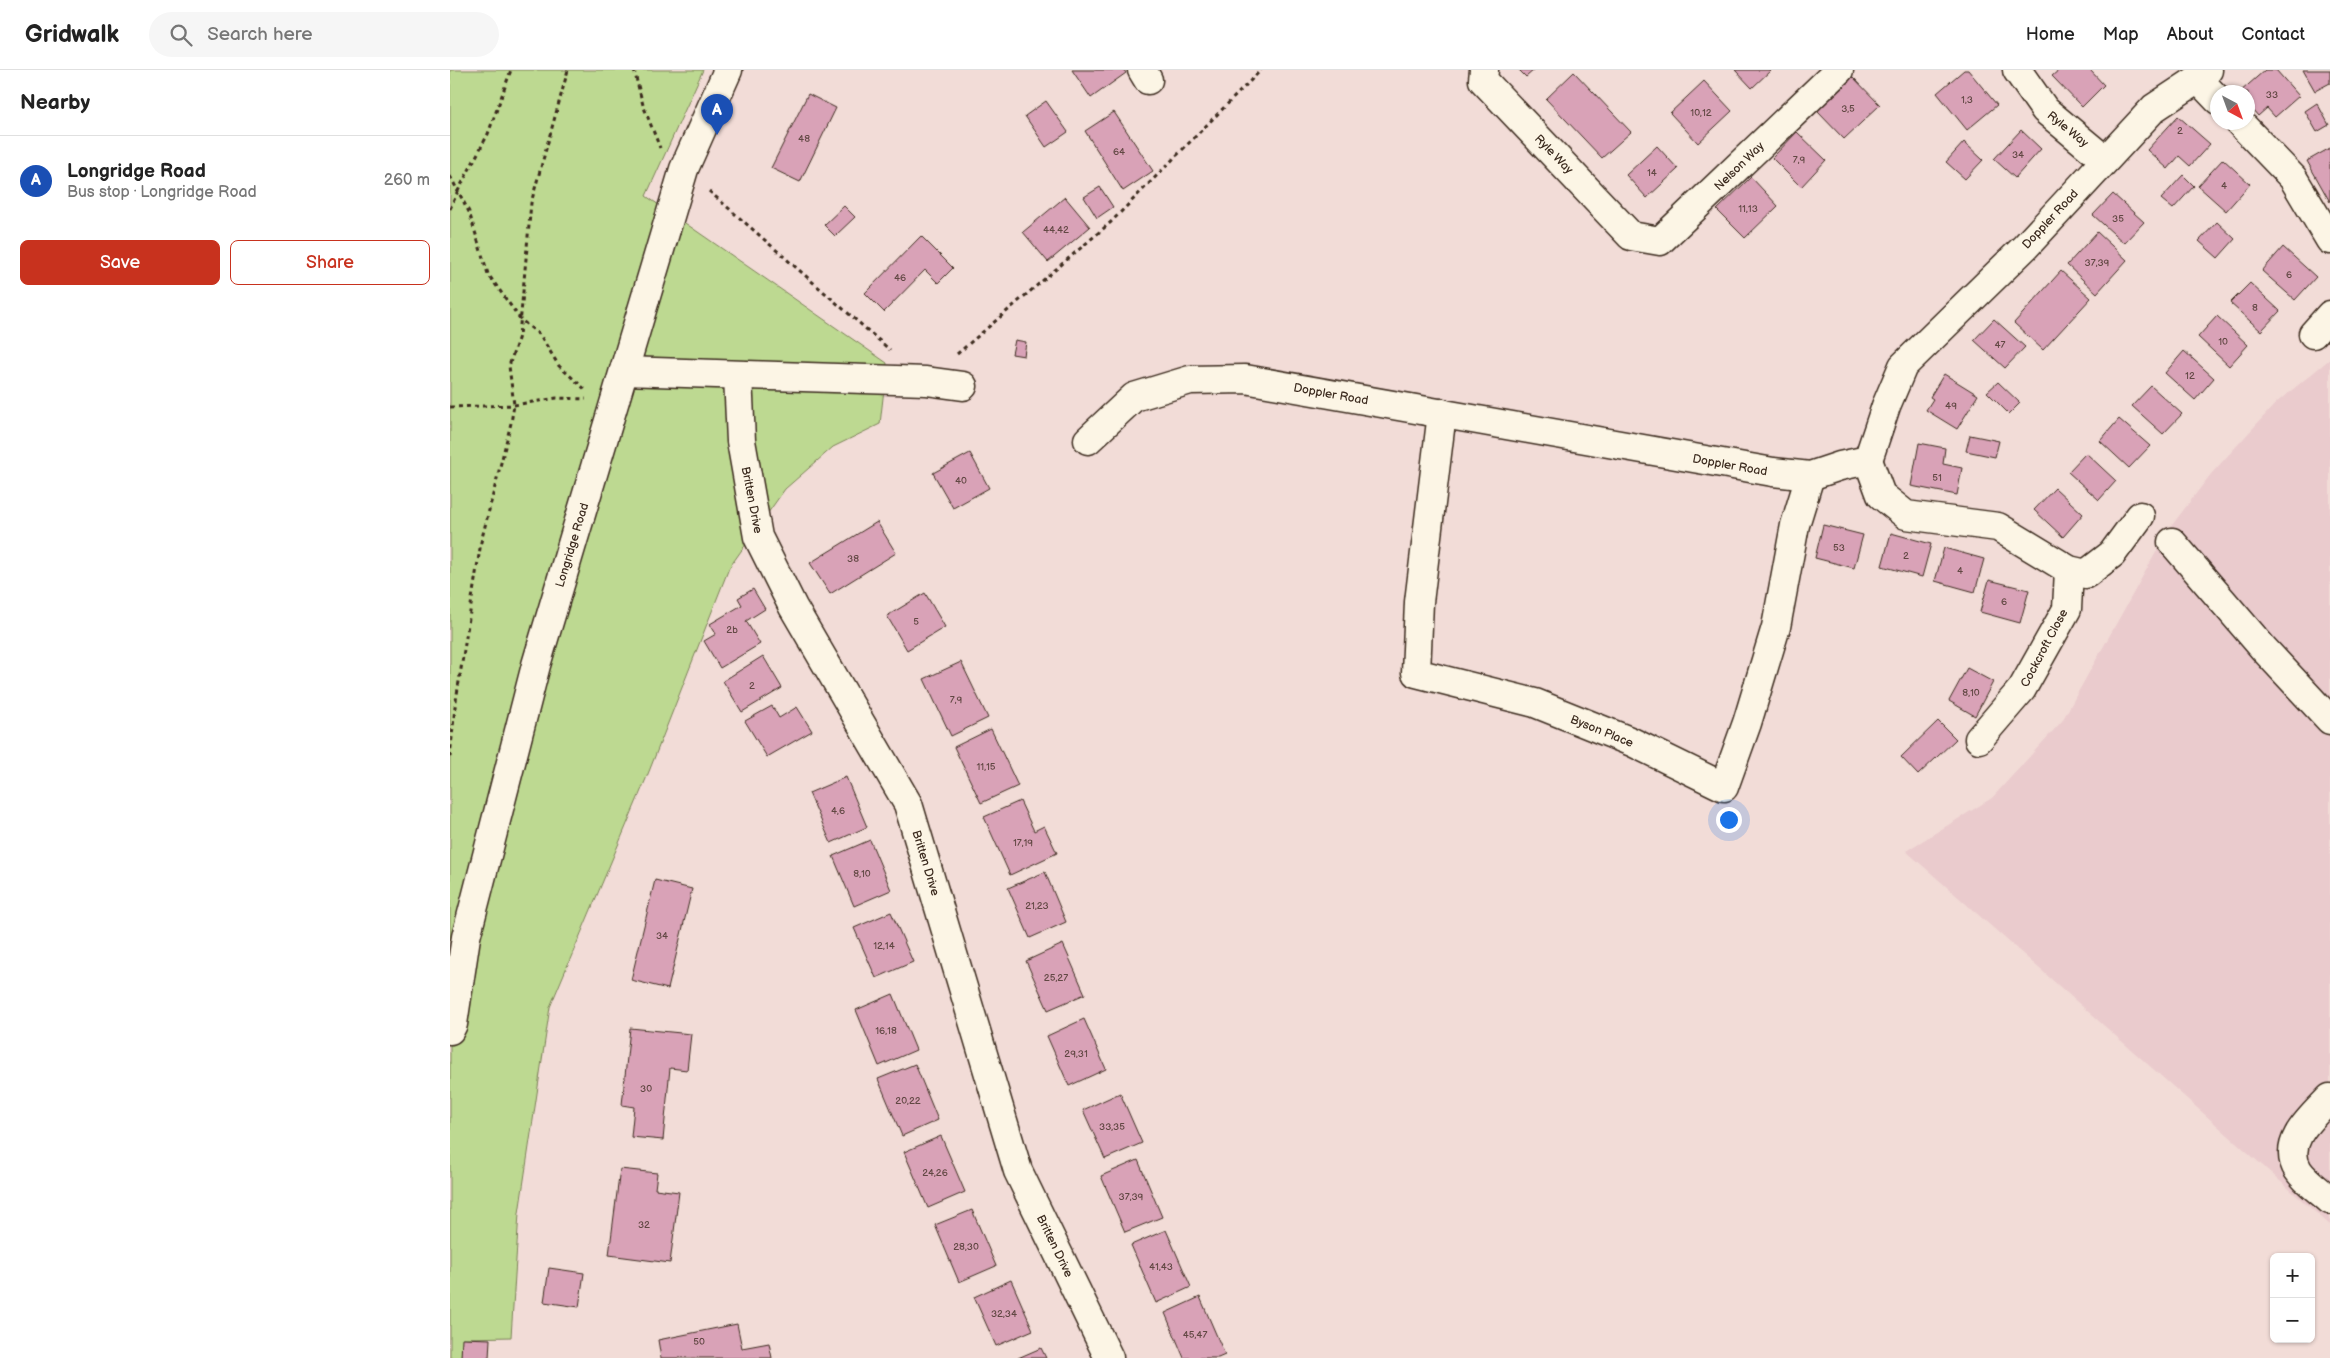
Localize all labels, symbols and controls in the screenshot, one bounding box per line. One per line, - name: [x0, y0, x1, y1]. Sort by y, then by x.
- search box: [149, 12, 499, 57]
- text: Gridwalk: [25, 20, 119, 49]
- icon: search: [167, 21, 195, 49]
- text: Search here: [207, 23, 312, 46]
- text: Home: [2026, 24, 2075, 45]
- text: Map: [2103, 24, 2139, 45]
- text: About: [2167, 24, 2214, 45]
- text: Contact: [2242, 24, 2305, 45]
- north arrow: [2210, 85, 2255, 130]
- house number: 33: [2266, 89, 2278, 101]
- text: Nearby: [20, 90, 90, 115]
- pin: A: [701, 94, 733, 135]
- house number: 1,3: [1961, 94, 1973, 106]
- house number: 3,5: [1841, 103, 1855, 115]
- house number: 10,12: [1690, 107, 1712, 119]
- street label: Ryle Way: [2044, 108, 2092, 151]
- house number: 2: [2177, 125, 2183, 137]
- street label: Ryle Way: [1531, 131, 1576, 178]
- house number: 48: [798, 133, 810, 145]
- street label: Nelson Way: [1711, 138, 1768, 194]
- house number: 64: [1113, 146, 1125, 158]
- house number: 34: [2012, 149, 2024, 161]
- house number: 7,9: [1793, 154, 1805, 166]
- text: Longridge Road: [67, 160, 206, 183]
- house number: 14: [1647, 167, 1657, 179]
- text: A: [31, 171, 41, 190]
- text: 260 m: [384, 171, 430, 190]
- house number: 4: [2221, 180, 2227, 192]
- text: Bus stop · Longridge Road: [67, 183, 257, 202]
- street label: Doppler Road: [2019, 186, 2082, 252]
- house number: 11,13: [1738, 203, 1758, 215]
- house number: 35: [2112, 213, 2124, 225]
- house number: 44,42: [1043, 224, 1069, 236]
- button: Save: [20, 240, 220, 285]
- button: Share: [230, 240, 430, 285]
- house number: 37,39: [2085, 257, 2110, 269]
- house number: 6: [2286, 269, 2292, 281]
- house number: 46: [894, 272, 906, 284]
- house number: 8: [2252, 302, 2258, 314]
- house number: 10: [2218, 336, 2228, 348]
- house number: 47: [1994, 339, 2006, 351]
- house number: 12: [2185, 370, 2195, 382]
- street label: Doppler Road: [1292, 381, 1370, 408]
- house number: 49: [1945, 400, 1957, 412]
- street label: Doppler Road: [1691, 452, 1769, 479]
- street label: Britten Drive: [738, 465, 765, 535]
- house number: 51: [1932, 472, 1942, 484]
- house number: 40: [955, 475, 967, 487]
- street label: Longridge Road: [553, 501, 592, 589]
- house number: 53: [1833, 542, 1845, 554]
- house number: 2: [1903, 550, 1909, 562]
- house number: 38: [847, 553, 859, 565]
- house number: 4: [1957, 565, 1963, 577]
- house number: 6: [2001, 596, 2007, 608]
- street label: Cockcroft Close: [2018, 607, 2071, 690]
- house number: 5: [913, 616, 919, 628]
- house number: 2b: [726, 624, 738, 636]
- house number: 2: [749, 680, 755, 692]
- house number: 8,10: [1962, 687, 1980, 699]
- house number: 7,9: [950, 694, 962, 706]
- street label: Byson Place: [1568, 712, 1636, 751]
- house number: 11,15: [976, 761, 996, 773]
- house number: 4,6: [831, 805, 845, 817]
- your location: [1716, 807, 1742, 833]
- street label: Britten Drive: [908, 829, 943, 898]
- house number: 17,19: [1013, 837, 1033, 849]
- house number: 8,10: [853, 868, 871, 880]
- house number: 21,23: [1025, 900, 1049, 912]
- house number: 34: [656, 930, 668, 942]
- house number: 12,14: [873, 940, 895, 952]
- house number: 25,27: [1044, 972, 1068, 984]
- house number: 16,18: [875, 1025, 897, 1037]
- house number: 29,31: [1064, 1048, 1088, 1060]
- house number: 30: [640, 1083, 652, 1095]
- house number: 20,22: [895, 1095, 921, 1107]
- house number: 33,35: [1099, 1121, 1125, 1133]
- house number: 24,26: [922, 1167, 948, 1179]
- house number: 37,39: [1119, 1191, 1144, 1203]
- street label: Britten Drive: [1033, 1212, 1076, 1280]
- house number: 32: [638, 1219, 650, 1231]
- house number: 28,30: [953, 1241, 979, 1253]
- map controls: [2270, 1253, 2315, 1343]
- button: +: [2270, 1253, 2315, 1298]
- house number: 41,43: [1149, 1261, 1173, 1273]
- button: −: [2270, 1298, 2315, 1343]
- house number: 32,34: [991, 1308, 1017, 1320]
- house number: 45,47: [1183, 1329, 1207, 1341]
- house number: 50: [693, 1336, 705, 1348]

